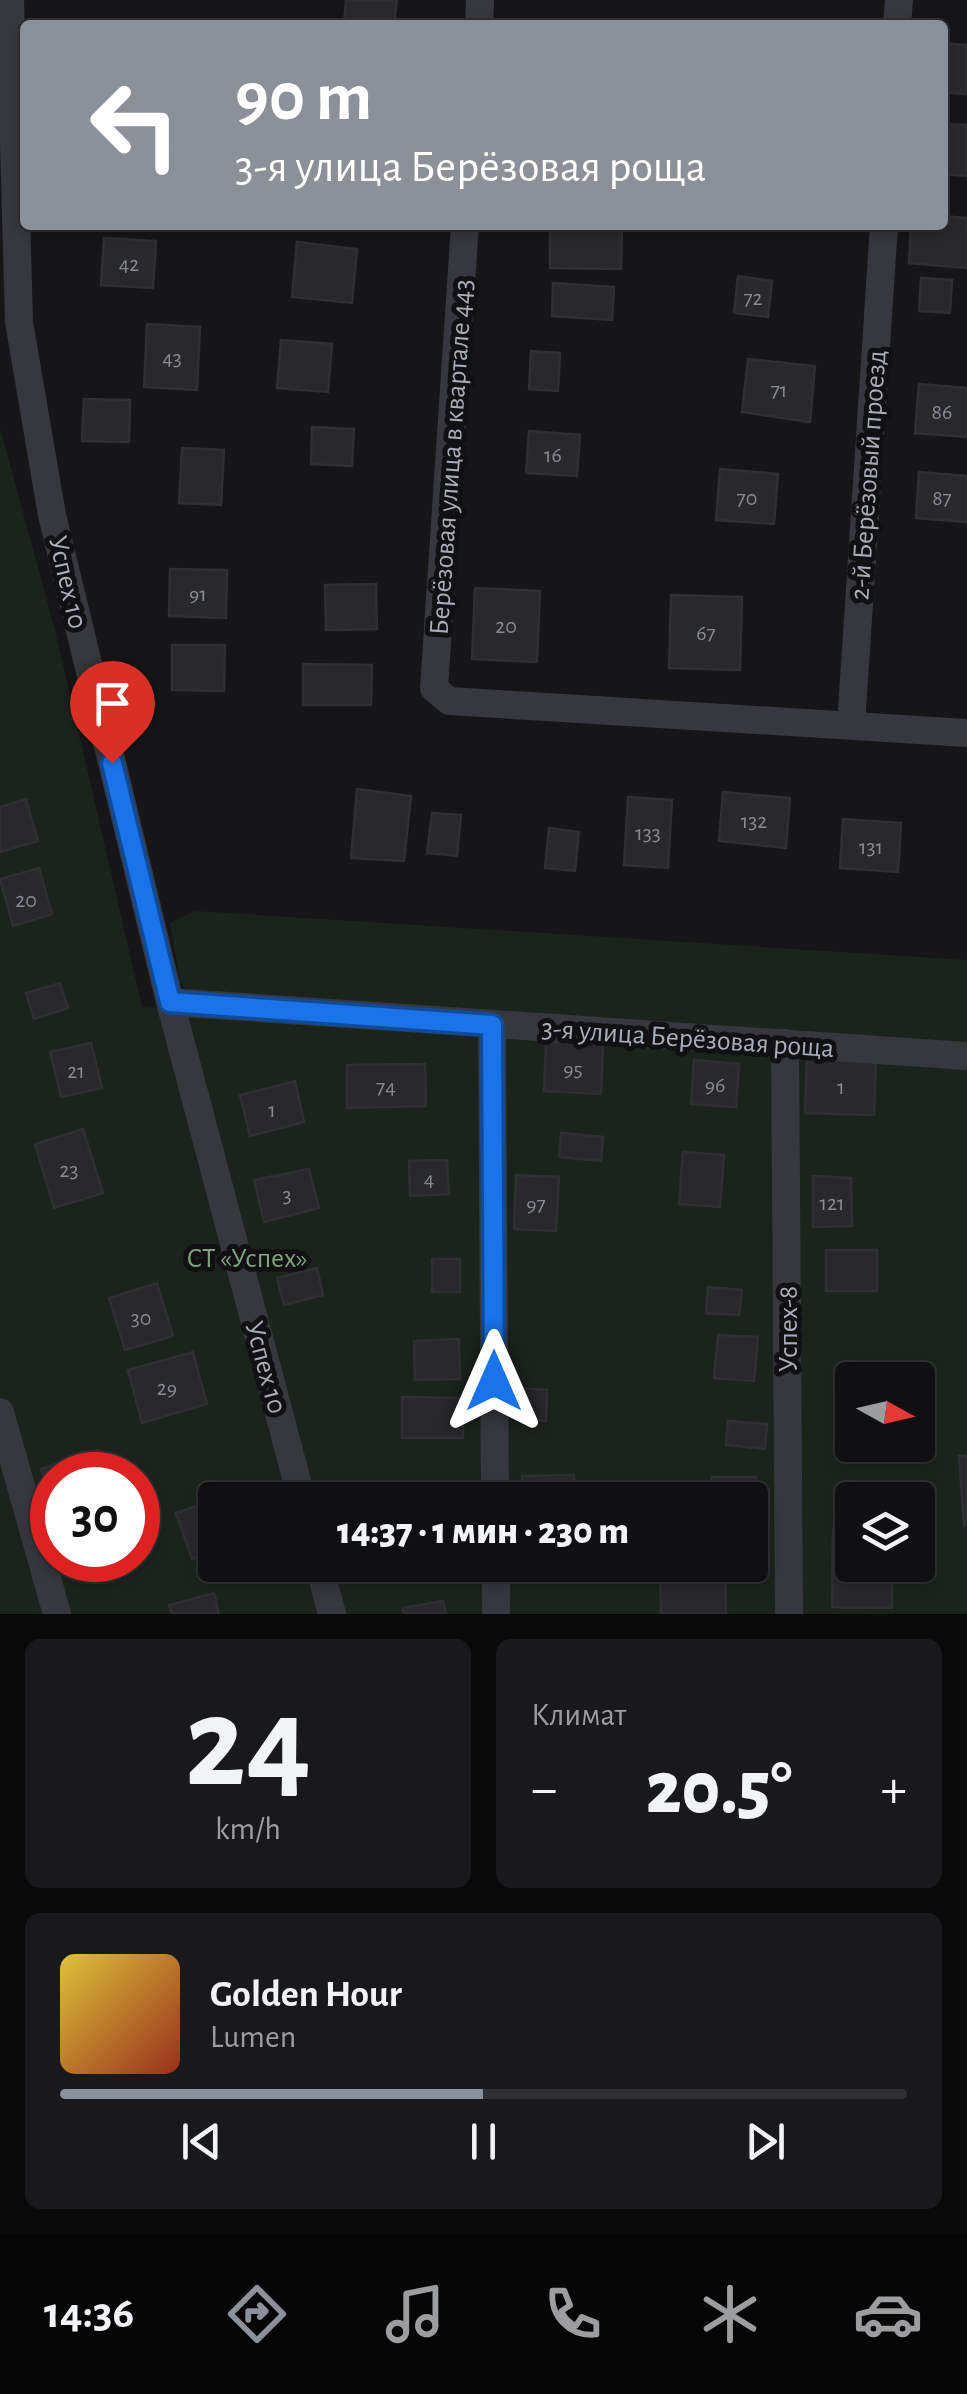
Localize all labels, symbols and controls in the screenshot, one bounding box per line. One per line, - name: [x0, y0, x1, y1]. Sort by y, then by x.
- icon: left: [70, 60, 200, 190]
- text: 90 m: [235, 63, 372, 133]
- text: 3-я улица Берёзовая роща: [235, 145, 706, 190]
- house number: 42: [119, 253, 139, 275]
- street label: Берёзовая улица в квартале 443: [426, 278, 478, 636]
- house number: 72: [743, 287, 763, 309]
- house number: 43: [162, 347, 182, 369]
- street label: 2-й Берёзовый проезд: [846, 349, 892, 601]
- house number: 71: [771, 379, 787, 401]
- house number: 86: [932, 401, 952, 423]
- house number: 16: [544, 444, 562, 466]
- house number: 70: [737, 487, 757, 509]
- house number: 87: [932, 487, 952, 509]
- street label: Успех 10: [43, 533, 91, 632]
- house number: 91: [189, 583, 207, 605]
- house number: 20: [495, 615, 517, 637]
- house number: 67: [696, 622, 716, 644]
- pin: [70, 661, 155, 764]
- icon: arrive: [85, 676, 140, 731]
- house number: 132: [741, 810, 767, 832]
- house number: 133: [635, 822, 661, 844]
- house number: 131: [859, 836, 883, 858]
- house number: 20: [15, 889, 37, 911]
- street label: 3-я улица Берёзовая роща: [541, 1015, 835, 1063]
- house number: 95: [563, 1058, 583, 1080]
- house number: 21: [67, 1060, 85, 1082]
- house number: 96: [705, 1074, 725, 1096]
- house number: 74: [376, 1076, 396, 1098]
- house number: 1: [837, 1076, 845, 1098]
- house number: 1: [268, 1099, 276, 1121]
- house number: 23: [59, 1159, 79, 1181]
- house number: 4: [424, 1168, 434, 1190]
- house number: 3: [282, 1184, 292, 1206]
- house number: 121: [819, 1192, 845, 1214]
- house number: 97: [526, 1193, 546, 1215]
- park label: СТ «Успех»: [186, 1245, 308, 1273]
- street label: Успех-8: [775, 1286, 803, 1372]
- house number: 30: [131, 1307, 151, 1329]
- street label: Успех 10: [239, 1318, 291, 1417]
- position arrow: [442, 1329, 546, 1433]
- north arrow: [835, 1362, 935, 1462]
- map controls: [835, 1362, 935, 1582]
- house number: 29: [157, 1377, 177, 1399]
- speed limit sign: 30: [30, 1452, 160, 1582]
- button: layers: [835, 1482, 935, 1582]
- text: 14:37 · 1 мин · 230 m: [337, 1513, 629, 1551]
- text: 24: [185, 1680, 311, 1810]
- text: Климат: [531, 1699, 626, 1731]
- text: 20.5°: [646, 1752, 792, 1827]
- text: −: [531, 1762, 557, 1817]
- text: +: [881, 1762, 907, 1817]
- text: km/h: [215, 1813, 281, 1845]
- text: Golden Hour: [210, 1976, 402, 2014]
- text: Lumen: [210, 2021, 296, 2053]
- icon: previous: [174, 2114, 229, 2169]
- icon: pause: [456, 2114, 511, 2169]
- icon: next: [738, 2114, 793, 2169]
- icon: directions: [222, 2279, 292, 2349]
- icon: music: [380, 2279, 450, 2349]
- icon: phone: [538, 2279, 608, 2349]
- icon: climate: [695, 2279, 765, 2349]
- icon: car: [853, 2279, 923, 2349]
- text: 14:36: [44, 2291, 134, 2336]

